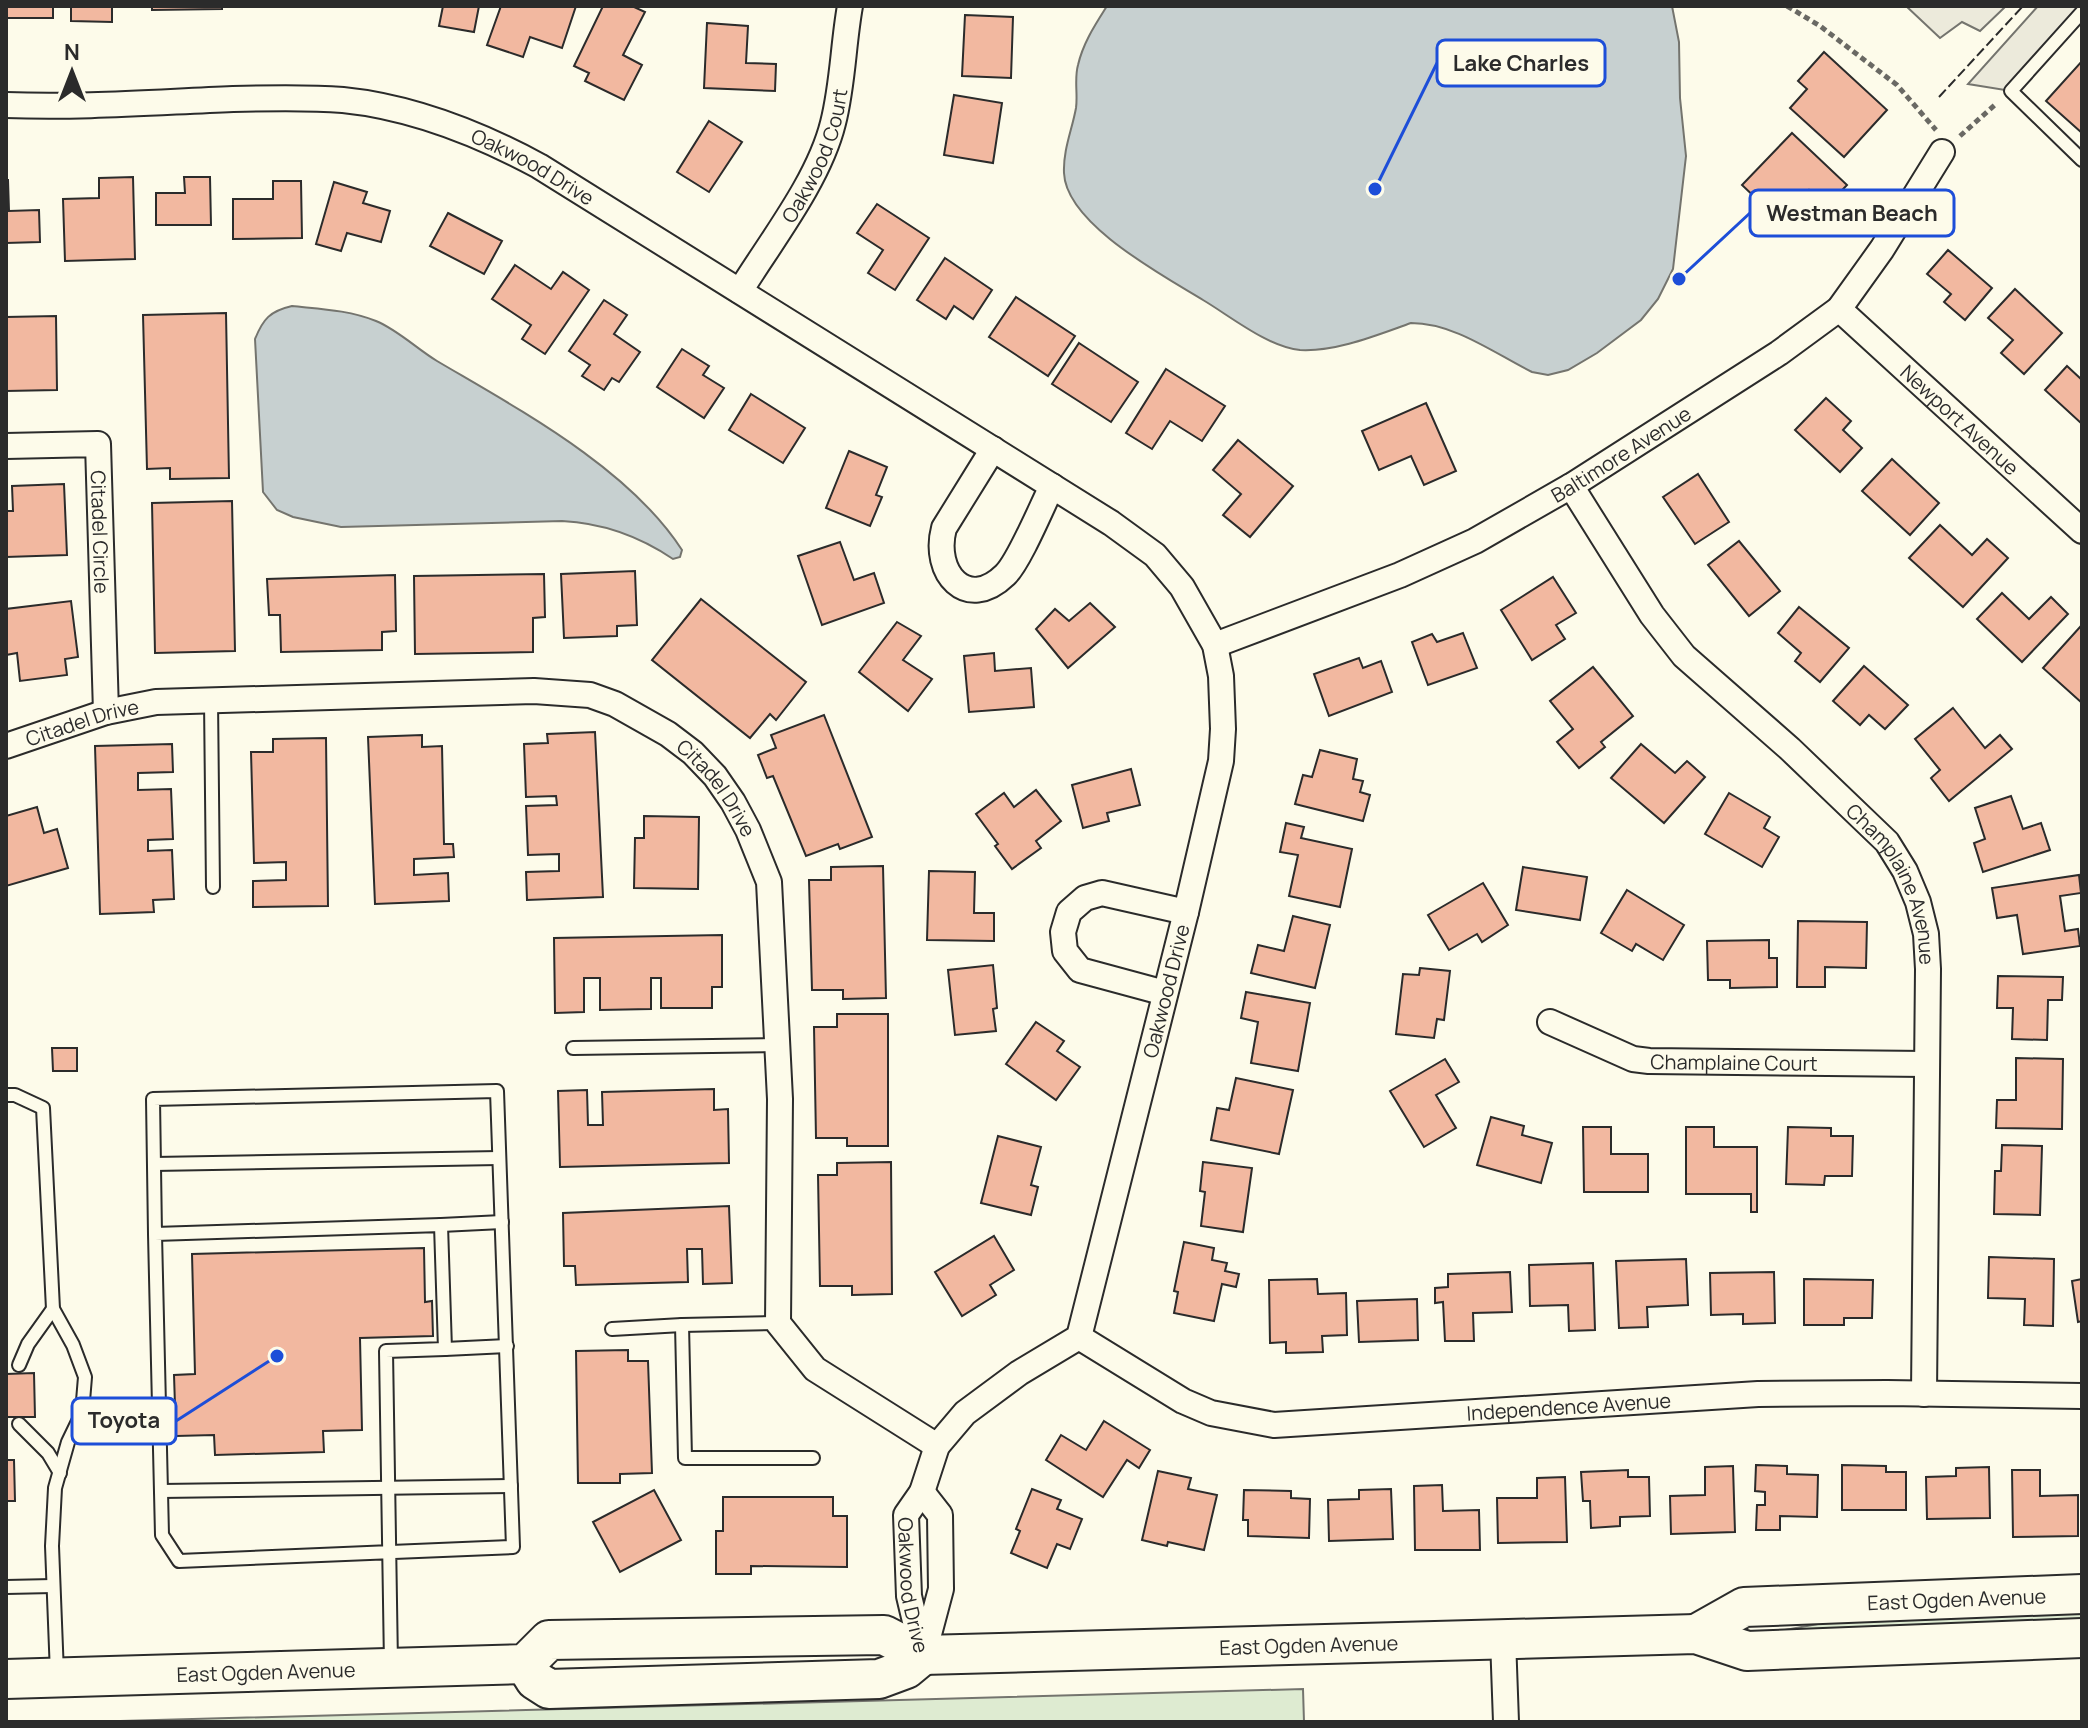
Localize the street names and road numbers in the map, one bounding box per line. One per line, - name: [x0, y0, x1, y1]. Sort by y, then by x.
- street label: Oakwood Court: [775, 87, 853, 228]
- street label: Oakwood Drive: [467, 122, 600, 211]
- street label: Newport Avenue: [1895, 358, 2025, 481]
- street label: Baltimore Avenue: [1546, 399, 1696, 508]
- street label: Citadel Circle: [85, 470, 116, 594]
- street label: Citadel Drive: [22, 692, 141, 752]
- street label: Citadel Drive: [672, 732, 763, 841]
- street label: Champlaine Avenue: [1841, 797, 1941, 966]
- street label: Oakwood Drive: [1136, 921, 1196, 1061]
- street label: Champlaine Court: [1650, 1048, 1818, 1076]
- street label: Independence Avenue: [1466, 1386, 1672, 1426]
- street label: Oakwood Drive: [893, 1517, 936, 1655]
- street label: East Ogden Avenue: [1867, 1582, 2047, 1616]
- street label: East Ogden Avenue: [1219, 1629, 1399, 1660]
- street label: East Ogden Avenue: [176, 1655, 356, 1688]

